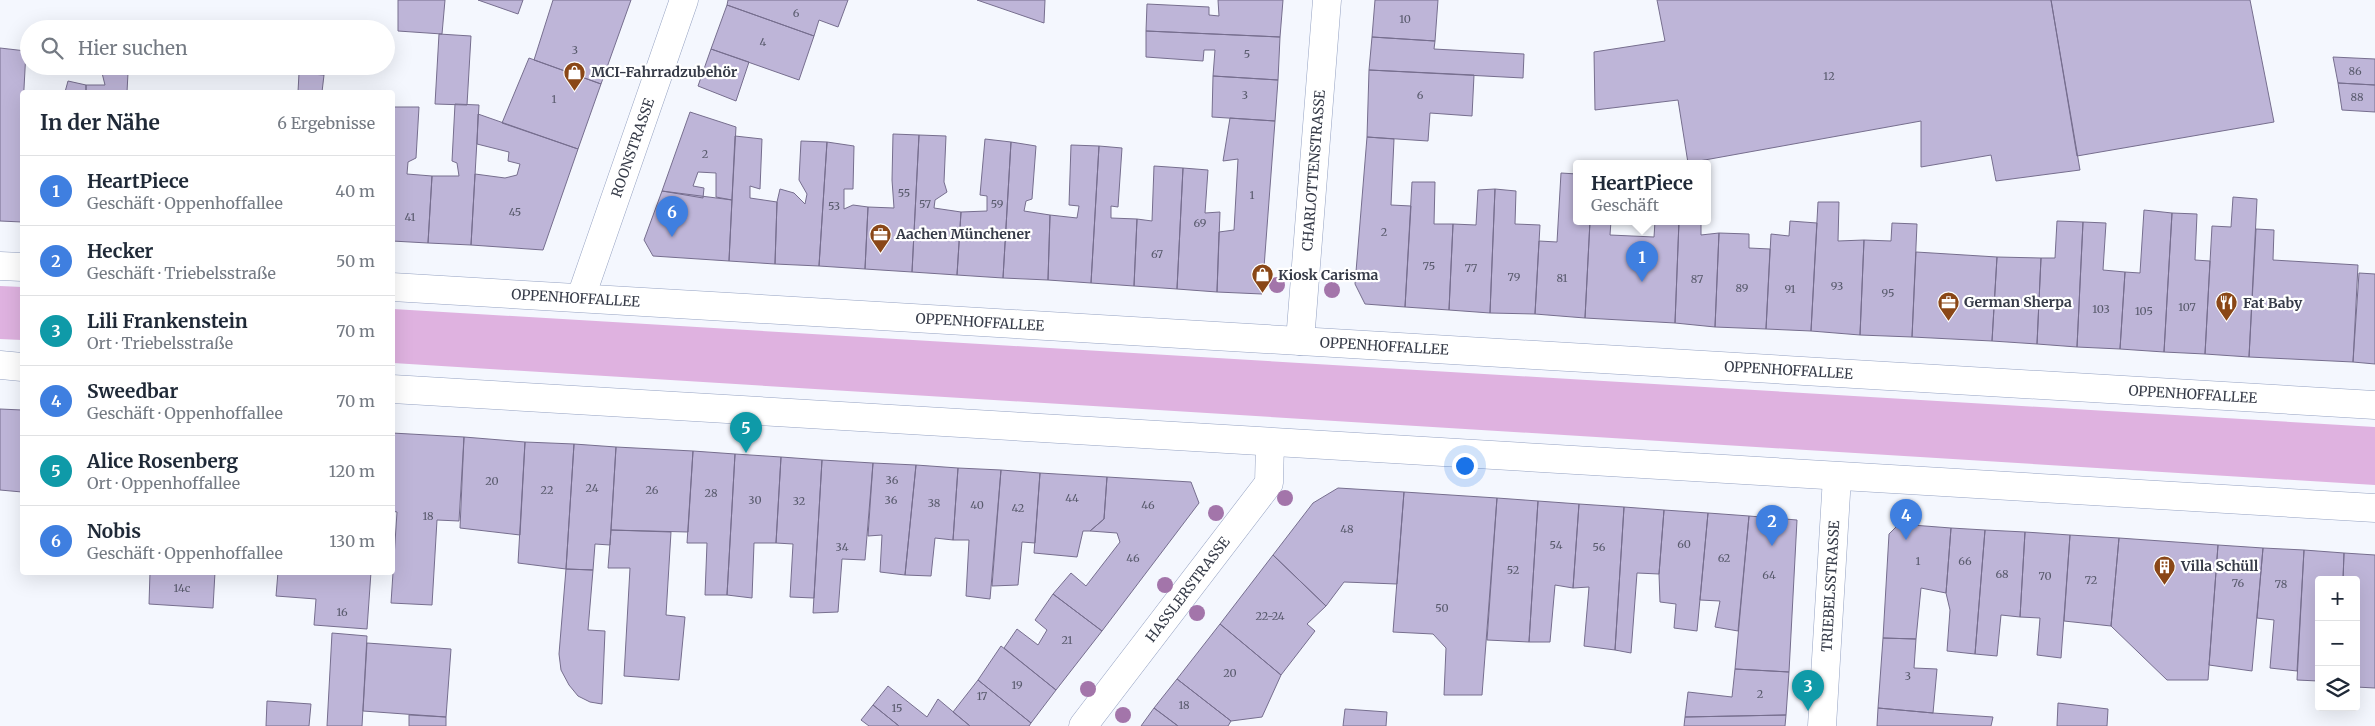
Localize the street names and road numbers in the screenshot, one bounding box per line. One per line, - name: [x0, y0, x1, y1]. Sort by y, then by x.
- street label: CHARLOTTENSTRASSE: [1298, 89, 1329, 252]
- street label: ROONSTRASSE: [607, 96, 658, 200]
- street label: OPPENHOFFALLEE: [511, 285, 641, 311]
- street label: OPPENHOFFALLEE: [915, 309, 1045, 335]
- street label: OPPENHOFFALLEE: [1319, 333, 1449, 359]
- street label: OPPENHOFFALLEE: [1724, 357, 1853, 383]
- street label: OPPENHOFFALLEE: [2128, 381, 2258, 407]
- street label: TRIEBELSSTRASSE: [1817, 520, 1843, 653]
- street label: HASSLERSTRASSE: [1142, 533, 1234, 646]

